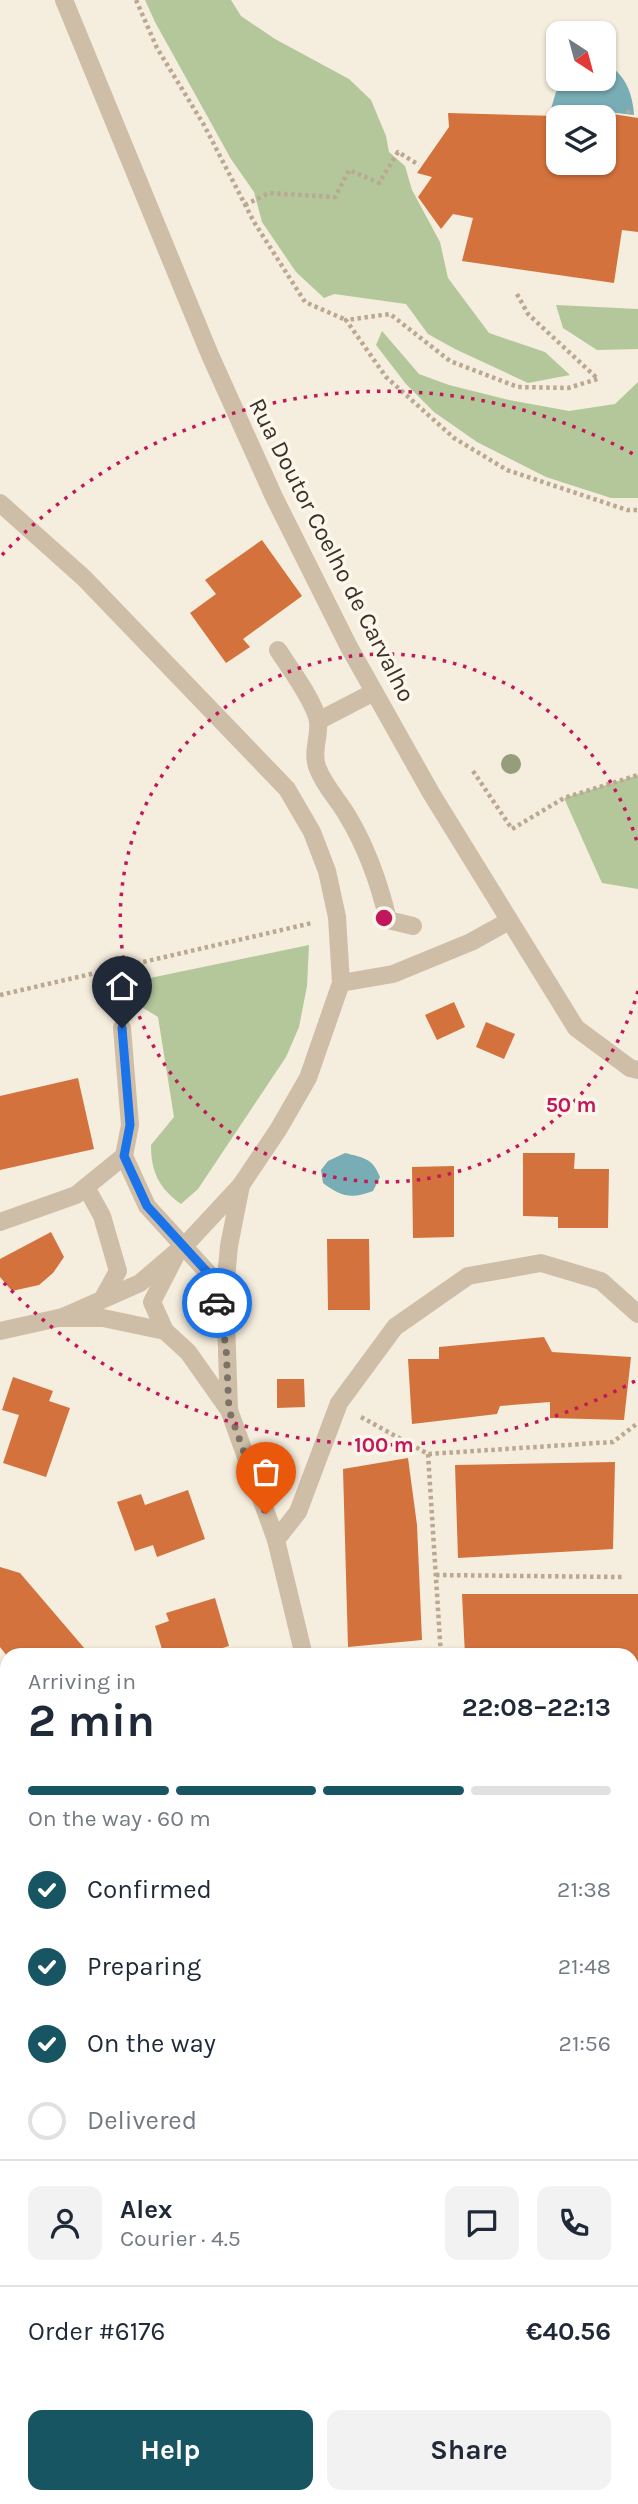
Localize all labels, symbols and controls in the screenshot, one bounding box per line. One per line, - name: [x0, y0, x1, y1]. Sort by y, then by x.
- north arrow: [546, 21, 616, 91]
- map controls: [546, 21, 616, 175]
- button: layers: [546, 105, 616, 175]
- street label: Rua Doutor Coelho de Carvalho: [243, 394, 421, 706]
- centre of rings: [372, 906, 396, 930]
- pin: [92, 956, 152, 1028]
- icon: home: [103, 967, 141, 1005]
- text: 50 m: [546, 1093, 596, 1117]
- courier: [182, 1268, 252, 1338]
- icon: car: [198, 1284, 236, 1322]
- text: 100 m: [354, 1433, 414, 1457]
- pin: [236, 1442, 296, 1514]
- icon: bag: [247, 1453, 285, 1491]
- text: Arriving in: [28, 1668, 136, 1695]
- text: 22:08–22:13: [462, 1692, 611, 1723]
- text: 2 min: [28, 1694, 155, 1748]
- text: On the way · 60 m: [28, 1805, 211, 1832]
- icon: check: [28, 1871, 66, 1909]
- text: Confirmed: [87, 1874, 212, 1905]
- text: 21:38: [557, 1876, 611, 1903]
- icon: check: [28, 1948, 66, 1986]
- text: Preparing: [87, 1951, 201, 1982]
- text: 21:48: [558, 1953, 611, 1980]
- icon: check: [28, 2025, 66, 2063]
- text: On the way: [87, 2028, 216, 2059]
- text: 21:56: [559, 2030, 611, 2057]
- text: Delivered: [87, 2105, 197, 2136]
- button: person: [28, 2186, 102, 2260]
- button: chat: [445, 2186, 519, 2260]
- button: phone: [537, 2186, 611, 2260]
- text: Alex: [120, 2194, 172, 2225]
- text: Courier · 4.5: [120, 2225, 241, 2252]
- text: Order #6176: [28, 2316, 165, 2347]
- text: €40.56: [526, 2316, 611, 2347]
- button: Help: [28, 2410, 313, 2490]
- button: Share: [327, 2410, 611, 2490]

